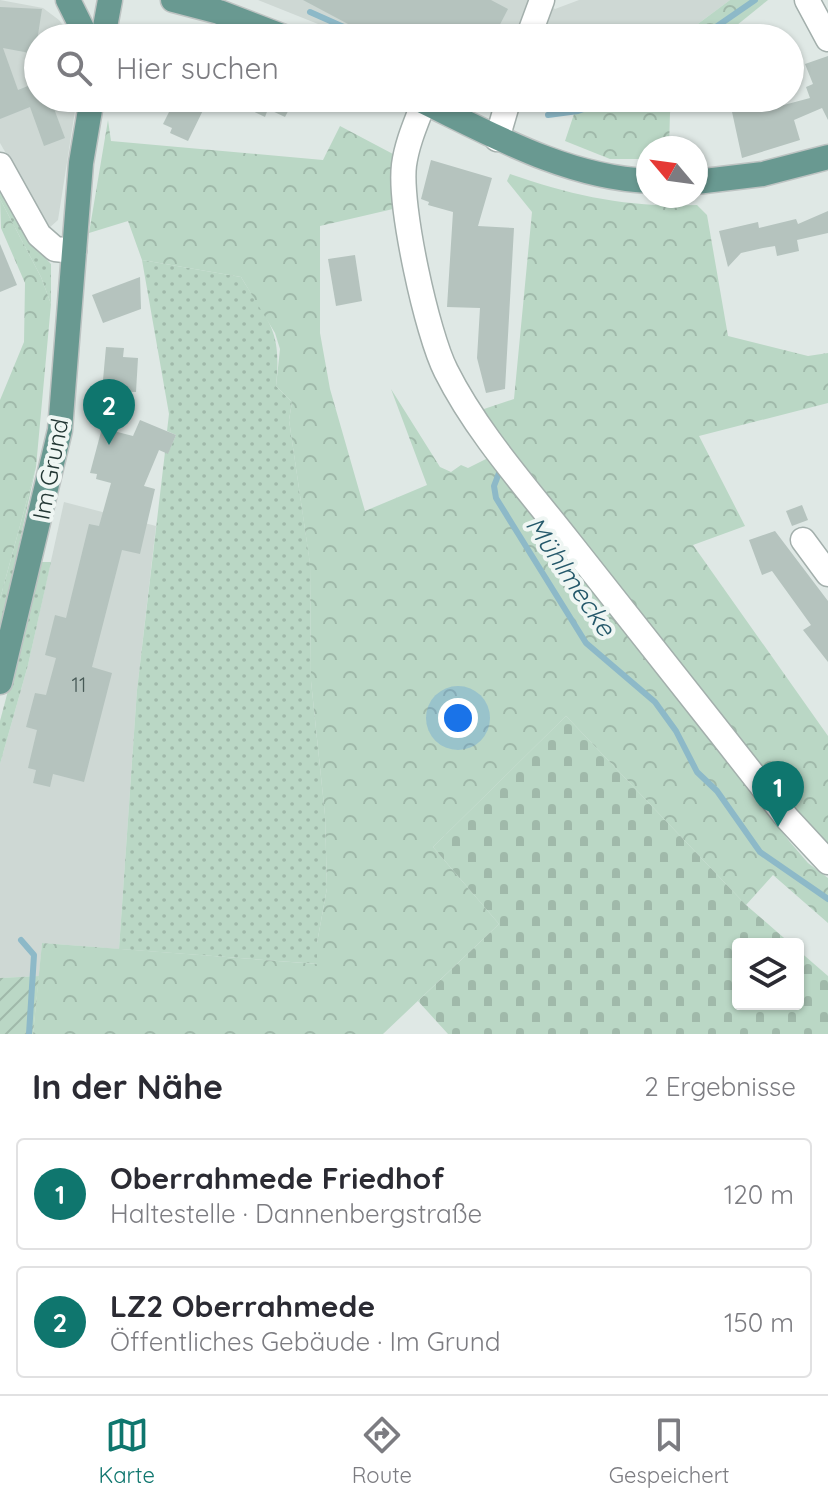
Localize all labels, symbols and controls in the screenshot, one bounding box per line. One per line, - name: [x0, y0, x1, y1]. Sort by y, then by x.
- search box: [24, 24, 804, 112]
- icon: search: [52, 46, 96, 90]
- text: Hier suchen: [116, 49, 279, 87]
- north arrow: [636, 136, 708, 208]
- pin: 2: [83, 379, 135, 445]
- street label: Im Grund: [26, 416, 74, 522]
- water label: Mühlmecke: [519, 510, 624, 643]
- house number: 11: [72, 672, 86, 697]
- your location: [438, 698, 478, 738]
- pin: 1: [752, 761, 804, 827]
- map controls: [732, 938, 804, 1010]
- button: layers: [732, 938, 804, 1010]
- text: In der Nähe: [32, 1065, 223, 1108]
- text: 2 Ergebnisse: [644, 1070, 796, 1103]
- text: Oberrahmede Friedhof: [110, 1159, 444, 1197]
- text: 1: [55, 1178, 65, 1211]
- text: 120 m: [724, 1178, 794, 1211]
- text: Haltestelle · Dannenbergstraße: [110, 1197, 482, 1230]
- text: LZ2 Oberrahmede: [110, 1287, 375, 1325]
- text: 2: [53, 1306, 67, 1339]
- text: 150 m: [724, 1306, 794, 1339]
- text: Öffentliches Gebäude · Im Grund: [110, 1325, 500, 1358]
- tab: Karte: [98, 1413, 155, 1489]
- tab: Route: [352, 1413, 412, 1489]
- tab: Gespeichert: [609, 1413, 730, 1489]

